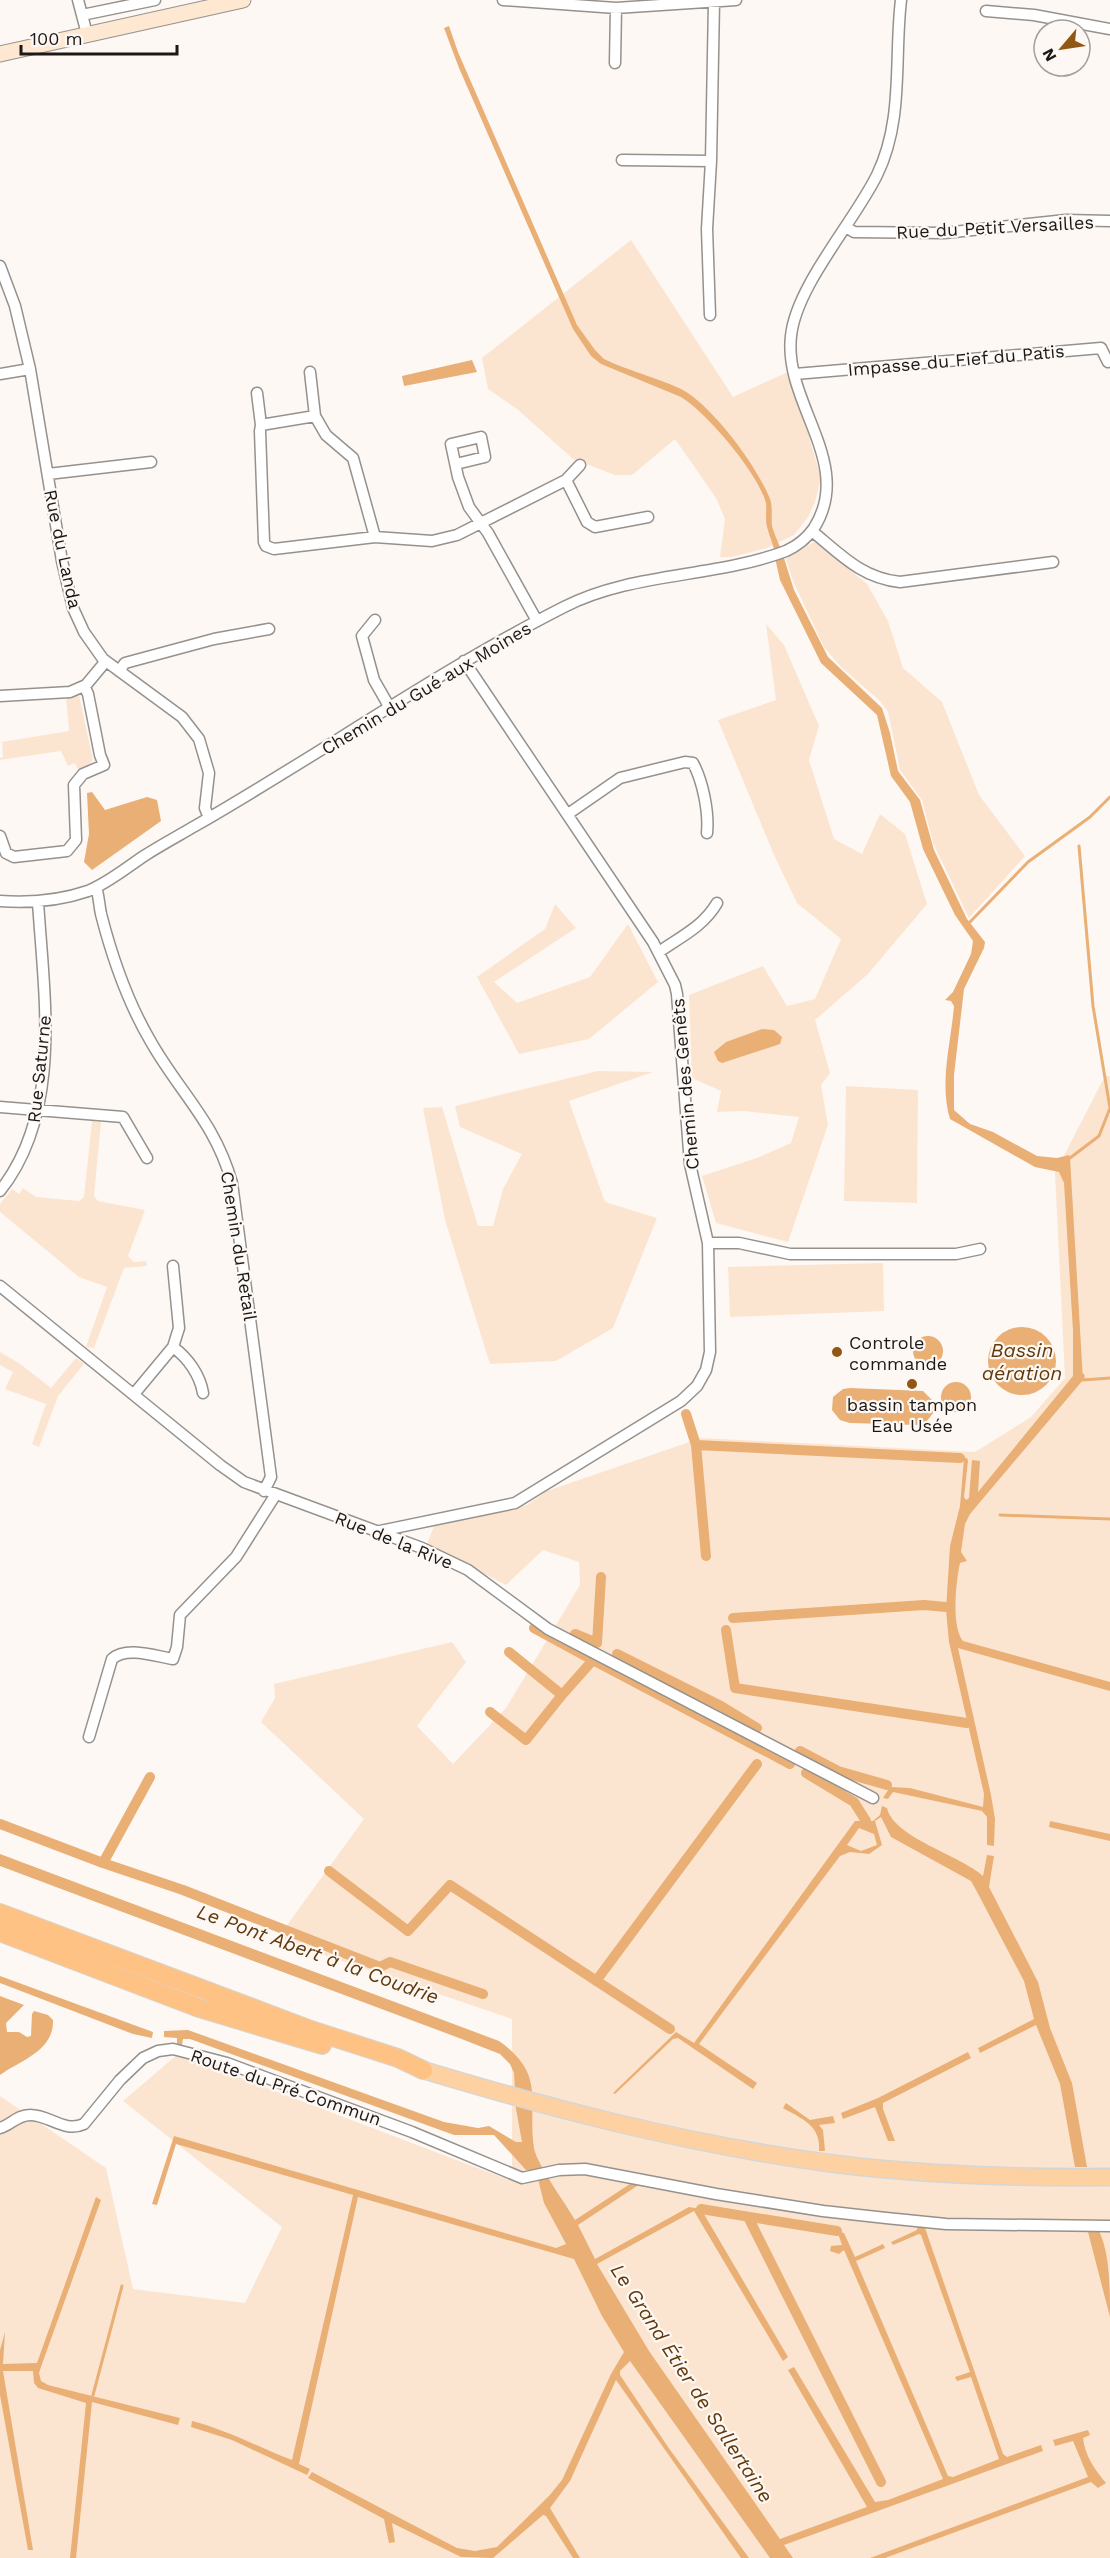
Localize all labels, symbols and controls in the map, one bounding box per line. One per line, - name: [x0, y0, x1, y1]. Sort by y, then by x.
- scale bar: [21, 18, 177, 56]
- north arrow: [1032, 18, 1092, 78]
- text: 100 m: [30, 28, 83, 49]
- text: N: [1038, 45, 1061, 65]
- street label: Rue du Petit Versailles: [896, 211, 1094, 243]
- street label: Impasse du Fief du Patis: [847, 340, 1065, 380]
- street label: Rue du Landa: [40, 487, 86, 611]
- street label: Chemin du Gué aux Moines: [317, 617, 535, 759]
- street label: Chemin des Genêts: [667, 997, 703, 1171]
- street label: Rue Saturne: [23, 1014, 55, 1124]
- street label: Chemin du Retail: [217, 1170, 261, 1323]
- place label: Controle commande: [849, 1332, 947, 1374]
- water label: Bassin aération: [982, 1338, 1062, 1385]
- marker: Controle commande: [830, 1345, 844, 1359]
- marker: bassin tampon Eau Usée: [905, 1377, 919, 1391]
- place label: bassin tampon Eau Usée: [847, 1394, 977, 1436]
- street label: Rue de la Rive: [332, 1507, 456, 1573]
- water label: Le Pont Abert à la Coudrie: [194, 1899, 442, 2009]
- street label: Route du Pré Commun: [188, 2044, 384, 2130]
- water label: Le Grand Étier de Sallertaine: [606, 2259, 778, 2507]

